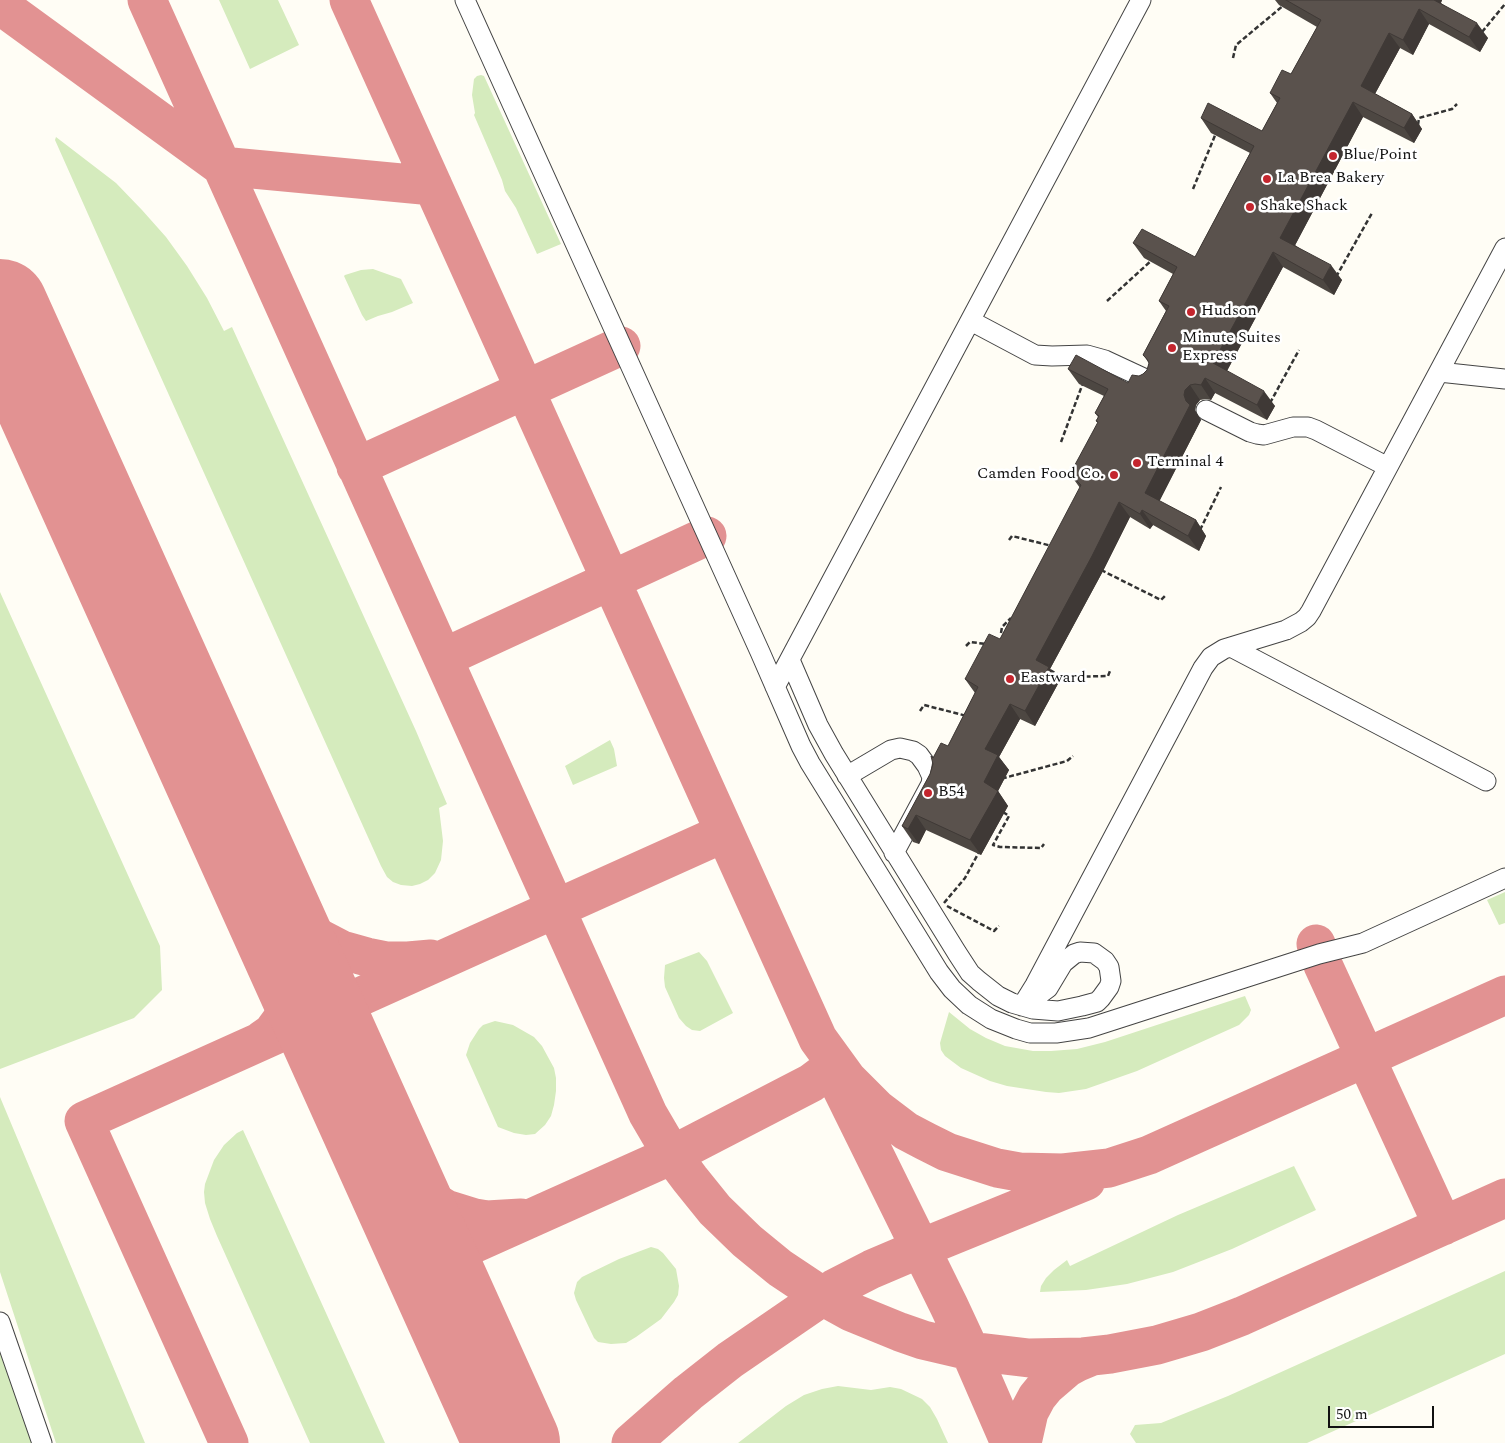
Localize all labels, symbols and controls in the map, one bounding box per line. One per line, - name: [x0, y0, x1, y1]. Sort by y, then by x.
- place label: Blue/Point: [1343, 146, 1417, 166]
- marker: Blue/Point: [1327, 150, 1339, 162]
- place label: La Brea Bakery: [1277, 169, 1384, 189]
- marker: La Brea Bakery: [1261, 173, 1273, 185]
- place label: Shake Shack: [1260, 197, 1348, 217]
- marker: Shake Shack: [1244, 201, 1256, 213]
- place label: Hudson: [1201, 302, 1257, 322]
- marker: Hudson: [1185, 306, 1197, 318]
- place label: Minute Suites Express: [1182, 329, 1281, 367]
- marker: Minute Suites Express: [1166, 342, 1178, 354]
- place label: Terminal 4: [1147, 453, 1223, 473]
- marker: Terminal 4: [1131, 457, 1143, 469]
- place label: Camden Food Co.: [977, 465, 1104, 485]
- marker: Camden Food Co.: [1108, 469, 1120, 481]
- place label: Eastward: [1020, 669, 1086, 689]
- marker: Eastward: [1004, 673, 1016, 685]
- place label: B54: [938, 783, 965, 803]
- marker: B54: [922, 787, 934, 799]
- scale bar: [1330, 1396, 1436, 1428]
- text: 50 m: [1336, 1403, 1368, 1426]

